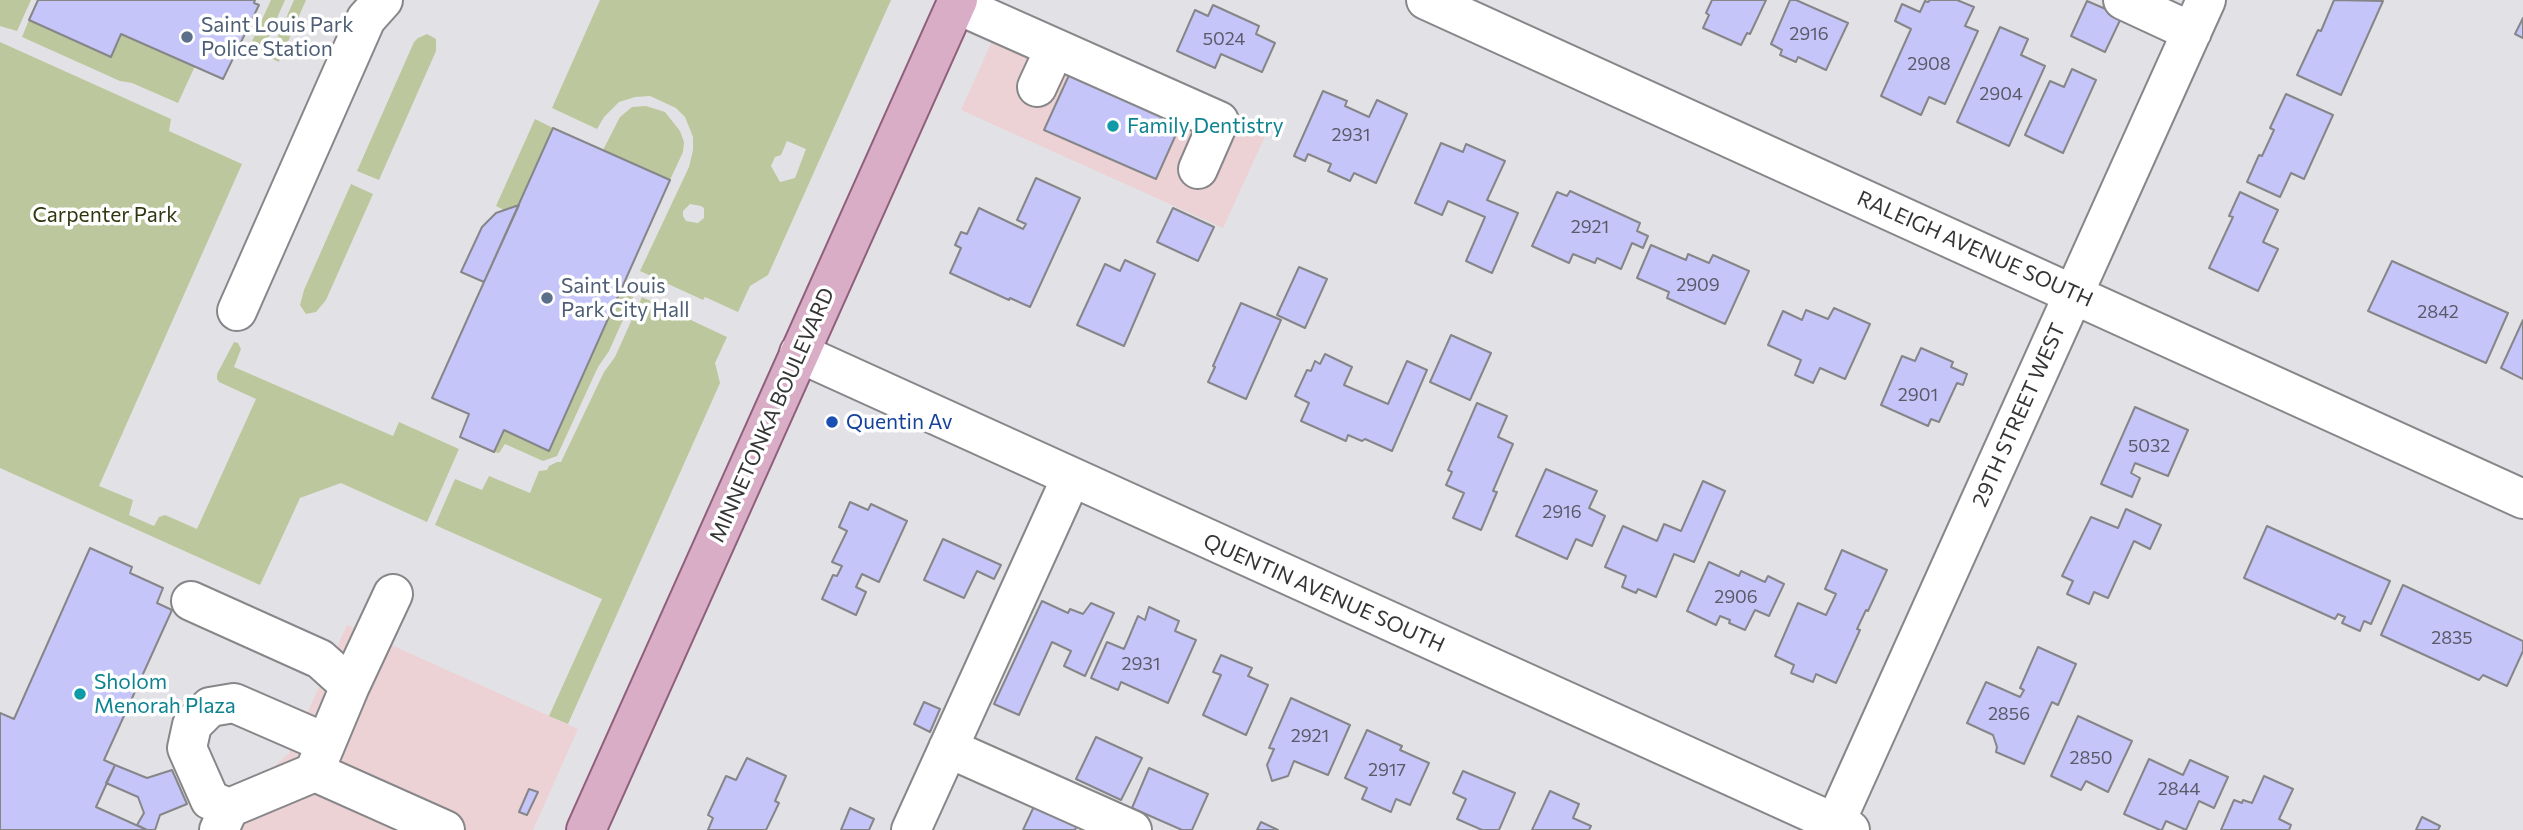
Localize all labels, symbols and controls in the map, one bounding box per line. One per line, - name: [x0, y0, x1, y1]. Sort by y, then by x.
- place label: Saint Louis Park Police Station: [201, 12, 354, 62]
- house number: 2916: [1789, 23, 1829, 45]
- house number: 5024: [1203, 28, 1245, 50]
- marker: Saint Louis Park Police Station: [179, 29, 195, 45]
- house number: 2908: [1907, 53, 1951, 75]
- house number: 2904: [1979, 83, 2023, 105]
- place label: Family Dentistry: [1127, 113, 1283, 139]
- marker: Family Dentistry: [1105, 118, 1121, 134]
- house number: 2931: [1332, 124, 1370, 146]
- street label: RALEIGH AVENUE SOUTH: [1853, 186, 2097, 312]
- park label: Carpenter Park: [32, 202, 178, 228]
- house number: 2921: [1571, 216, 1609, 238]
- place label: Saint Louis Park City Hall: [561, 273, 690, 323]
- house number: 2909: [1676, 274, 1720, 296]
- street label: MINNETONKA BOULEVARD: [704, 284, 840, 546]
- marker: Saint Louis Park City Hall: [539, 290, 555, 306]
- house number: 2842: [2417, 301, 2459, 323]
- street label: 29TH STREET WEST: [1967, 319, 2071, 511]
- house number: 2901: [1898, 384, 1938, 406]
- place label: Quentin Av: [846, 409, 953, 435]
- marker: Quentin Av: [824, 414, 840, 430]
- house number: 5032: [2128, 435, 2170, 457]
- house number: 2916: [1542, 501, 1582, 523]
- street label: QUENTIN AVENUE SOUTH: [1199, 528, 1449, 658]
- house number: 2906: [1714, 586, 1758, 608]
- house number: 2835: [2431, 627, 2473, 649]
- house number: 2931: [1122, 653, 1160, 675]
- place label: Sholom Menorah Plaza: [94, 669, 236, 719]
- marker: Sholom Menorah Plaza: [72, 686, 88, 702]
- house number: 2856: [1988, 703, 2030, 725]
- house number: 2921: [1291, 725, 1329, 747]
- house number: 2850: [2070, 747, 2112, 769]
- house number: 2917: [1368, 759, 1406, 781]
- house number: 2844: [2158, 778, 2200, 800]

